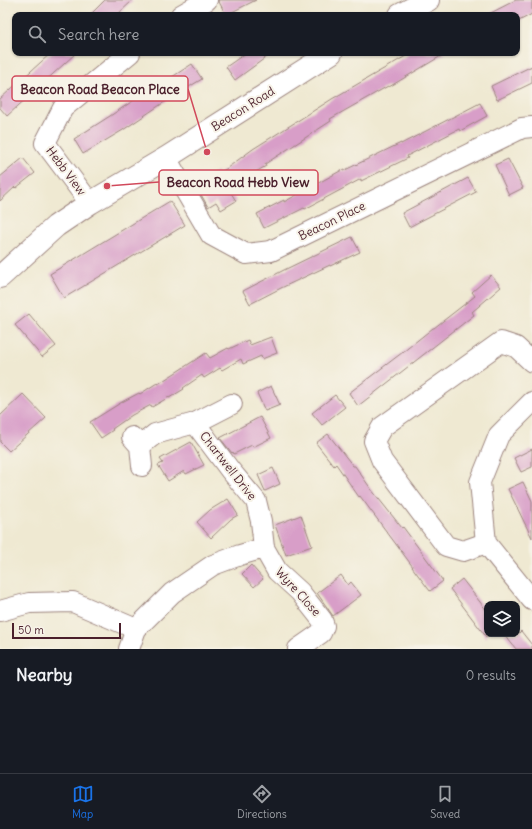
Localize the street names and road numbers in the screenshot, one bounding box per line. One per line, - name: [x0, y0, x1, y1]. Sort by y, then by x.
- street label: Beacon Road: [208, 83, 277, 134]
- street label: Hebb View: [43, 143, 90, 198]
- street label: Beacon Place: [296, 198, 368, 243]
- street label: Chartwell Drive: [197, 428, 260, 503]
- street label: Wyre Close: [273, 564, 324, 619]

